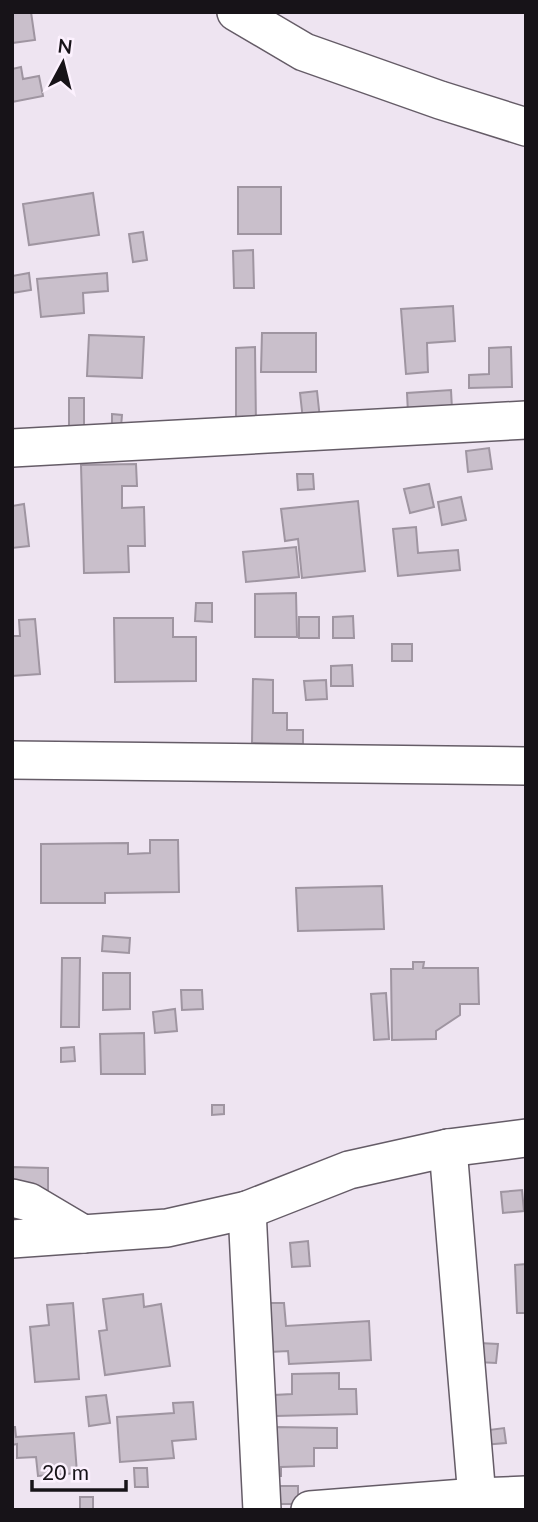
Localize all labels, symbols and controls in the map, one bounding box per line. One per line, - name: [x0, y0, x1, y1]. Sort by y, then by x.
- north arrow: [28, 28, 98, 98]
- text: N: [56, 33, 74, 58]
- scale bar: [32, 1448, 126, 1492]
- text: 20 m: [42, 1459, 89, 1484]

